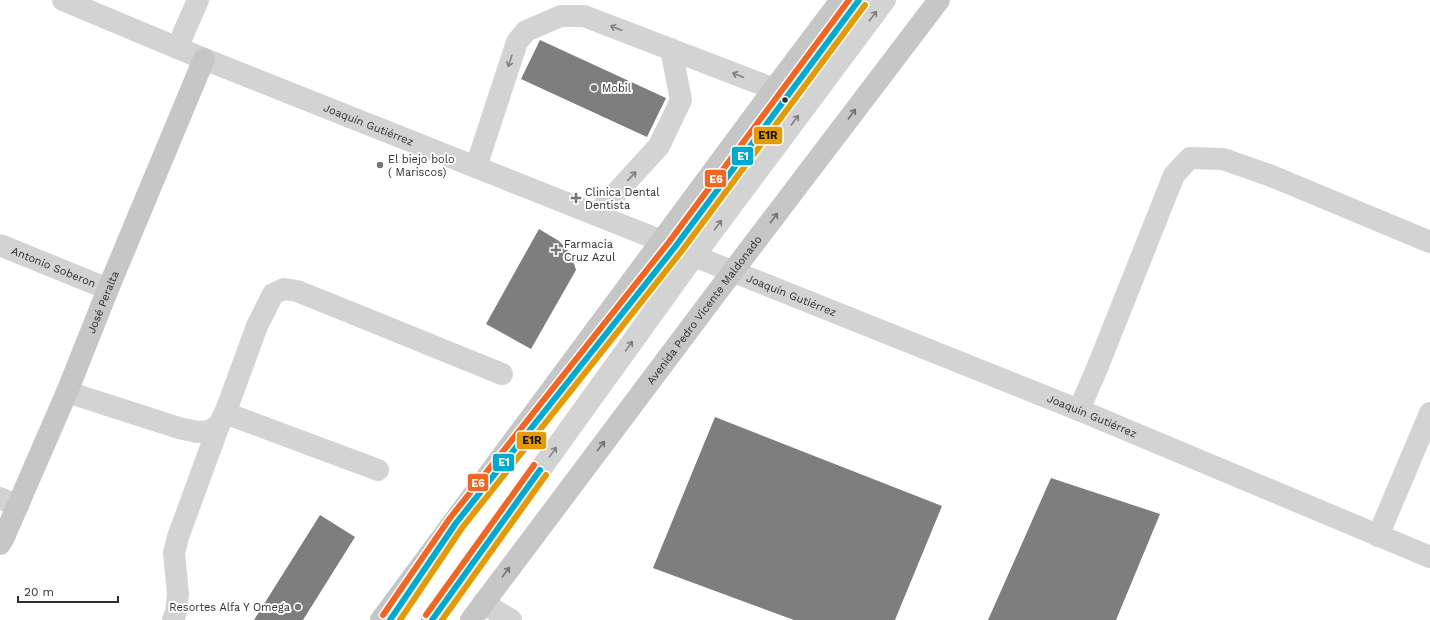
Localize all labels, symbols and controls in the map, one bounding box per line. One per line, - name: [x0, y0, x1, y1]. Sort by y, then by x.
- one-way arrow: [869, 11, 877, 22]
- one-way arrow: [611, 24, 623, 32]
- one-way arrow: [506, 54, 513, 67]
- one-way arrow: [732, 70, 744, 78]
- place label: Mobil: [602, 82, 632, 95]
- marker: Mobil: [589, 83, 599, 93]
- unlabelled marker: [780, 95, 790, 105]
- street label: Joaquín Gutiérrez: [322, 101, 416, 148]
- one-way arrow: [848, 109, 856, 120]
- one-way arrow: [791, 115, 800, 126]
- line badge: E1R: [753, 126, 783, 145]
- text: E1R: [758, 129, 778, 142]
- line badge: E1: [731, 146, 754, 166]
- text: E1: [737, 150, 749, 163]
- place label: El biejo bolo ( Mariscos): [388, 153, 455, 179]
- marker: El biejo bolo ( Mariscos): [375, 160, 385, 170]
- line badge: E6: [704, 169, 727, 188]
- one-way arrow: [627, 171, 636, 181]
- text: E6: [709, 173, 723, 186]
- place label: Clinica Dental Dentista: [585, 186, 660, 212]
- marker: Clinica Dental Dentista: [570, 192, 582, 204]
- one-way arrow: [769, 212, 778, 223]
- one-way arrow: [713, 219, 722, 230]
- street label: Avenida Pedro Vicente Maldonado: [644, 233, 764, 387]
- place label: Farmacia Cruz Azul: [564, 238, 616, 264]
- street label: Antonio Soberon: [10, 244, 98, 290]
- marker: Farmacia Cruz Azul: [551, 245, 561, 255]
- street label: José Peralta: [85, 269, 121, 335]
- street label: Joaquín Gutiérrez: [745, 271, 839, 319]
- one-way arrow: [625, 341, 633, 352]
- street label: Joaquín Gutiérrez: [1045, 391, 1139, 440]
- line badge: E1R: [516, 431, 547, 450]
- text: E1R: [522, 434, 542, 447]
- one-way arrow: [597, 440, 605, 451]
- one-way arrow: [549, 446, 557, 457]
- line badge: E1: [492, 453, 515, 472]
- text: E1: [498, 456, 510, 469]
- line badge: E6: [467, 473, 489, 492]
- text: E6: [471, 477, 485, 490]
- one-way arrow: [502, 567, 510, 578]
- scale bar: [18, 578, 118, 604]
- text: 20 m: [24, 585, 54, 599]
- place label: Resortes Alfa Y Omega: [169, 601, 290, 614]
- marker: Resortes Alfa Y Omega: [293, 602, 303, 612]

